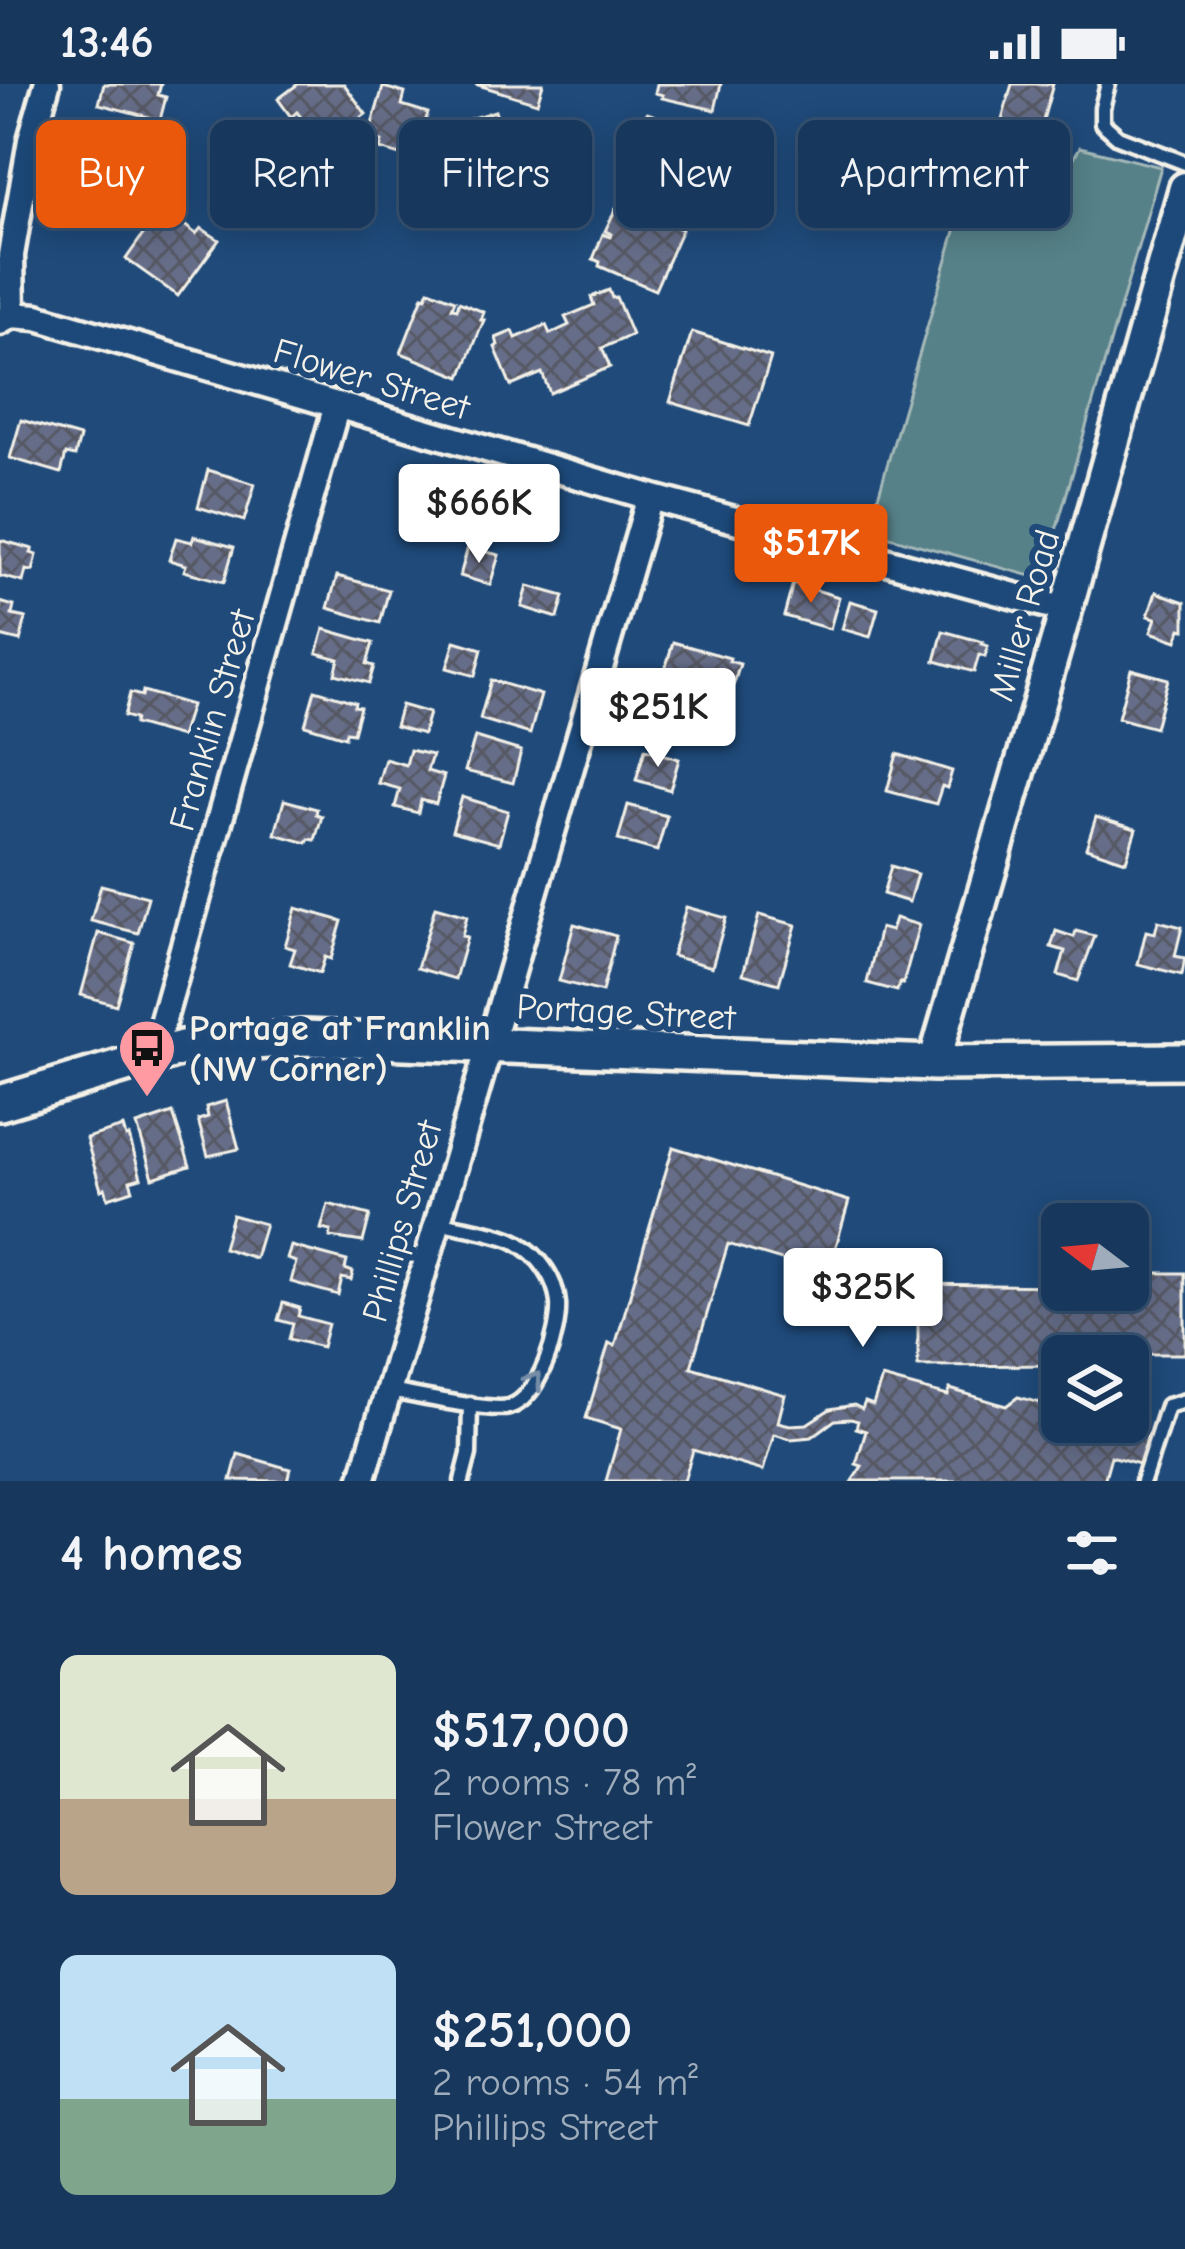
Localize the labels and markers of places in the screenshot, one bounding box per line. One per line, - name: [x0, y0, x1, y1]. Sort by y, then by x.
- pin: $666K: [395, 464, 563, 566]
- pin: $517K: [727, 504, 895, 606]
- pin: $251K: [574, 668, 742, 770]
- place label: Portage at Franklin (NW Corner): [189, 1008, 491, 1090]
- bus stop icon: Portage at Franklin (NW Corner): [116, 1017, 178, 1099]
- pin: $325K: [779, 1248, 947, 1350]

